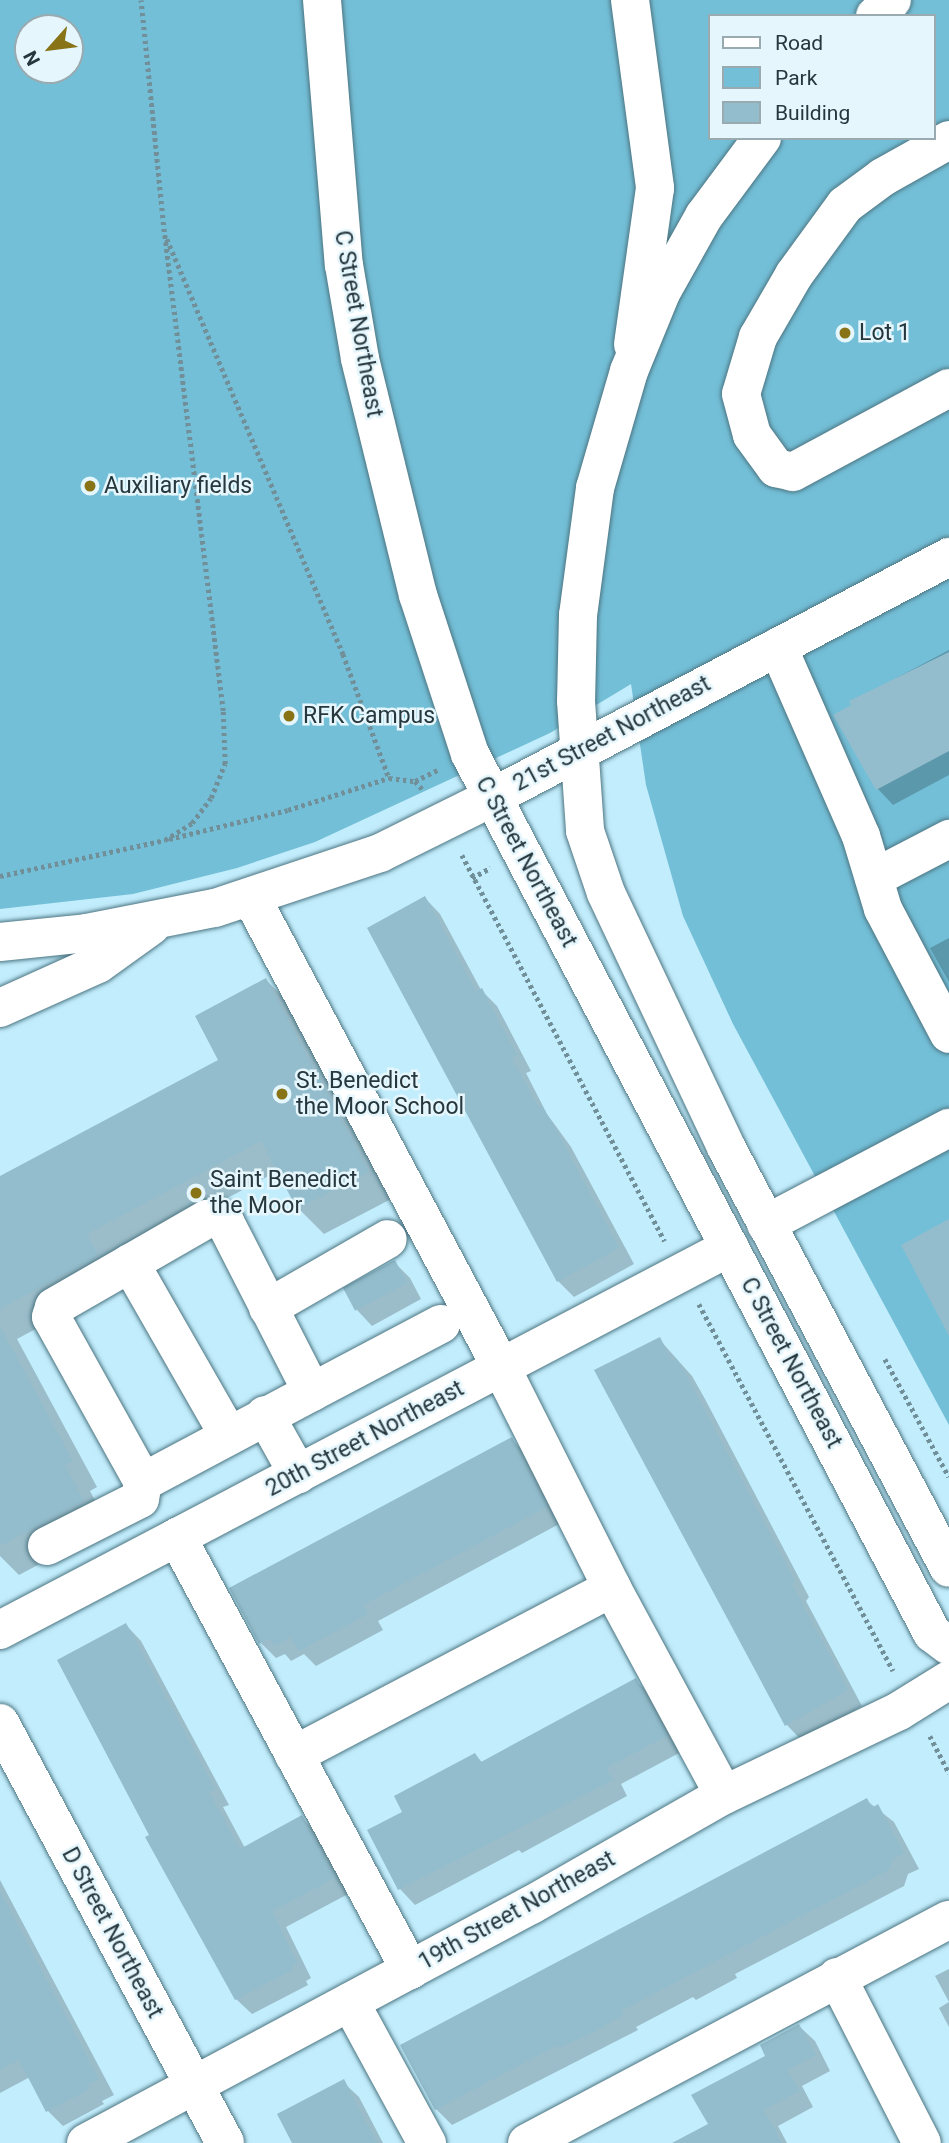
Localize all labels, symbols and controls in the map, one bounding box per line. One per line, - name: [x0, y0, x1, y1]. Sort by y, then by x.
- north arrow: [14, 14, 84, 84]
- legend: [708, 14, 935, 140]
- text: Road: [775, 31, 823, 55]
- text: N: [18, 47, 45, 69]
- text: Park: [775, 66, 817, 90]
- text: Building: [775, 101, 850, 125]
- street label: C Street Northeast: [328, 228, 388, 420]
- place label: Lot 1: [859, 319, 911, 347]
- marker: Lot 1: [837, 325, 853, 341]
- place label: Auxiliary fields: [104, 472, 252, 500]
- marker: Auxiliary fields: [82, 478, 98, 494]
- street label: 21st Street Northeast: [509, 670, 715, 798]
- place label: RFK Campus: [303, 702, 435, 730]
- marker: RFK Campus: [281, 708, 297, 724]
- street label: C Street Northeast: [469, 772, 583, 952]
- place label: St. Benedict the Moor School: [296, 1067, 464, 1121]
- marker: St. Benedict the Moor School: [274, 1086, 290, 1102]
- place label: Saint Benedict the Moor: [210, 1166, 357, 1220]
- marker: Saint Benedict the Moor: [188, 1185, 204, 1201]
- street label: C Street Northeast: [734, 1273, 848, 1453]
- street label: 20th Street Northeast: [261, 1375, 469, 1503]
- street label: D Street Northeast: [55, 1843, 169, 2023]
- street label: 19th Street Northeast: [414, 1846, 620, 1976]

